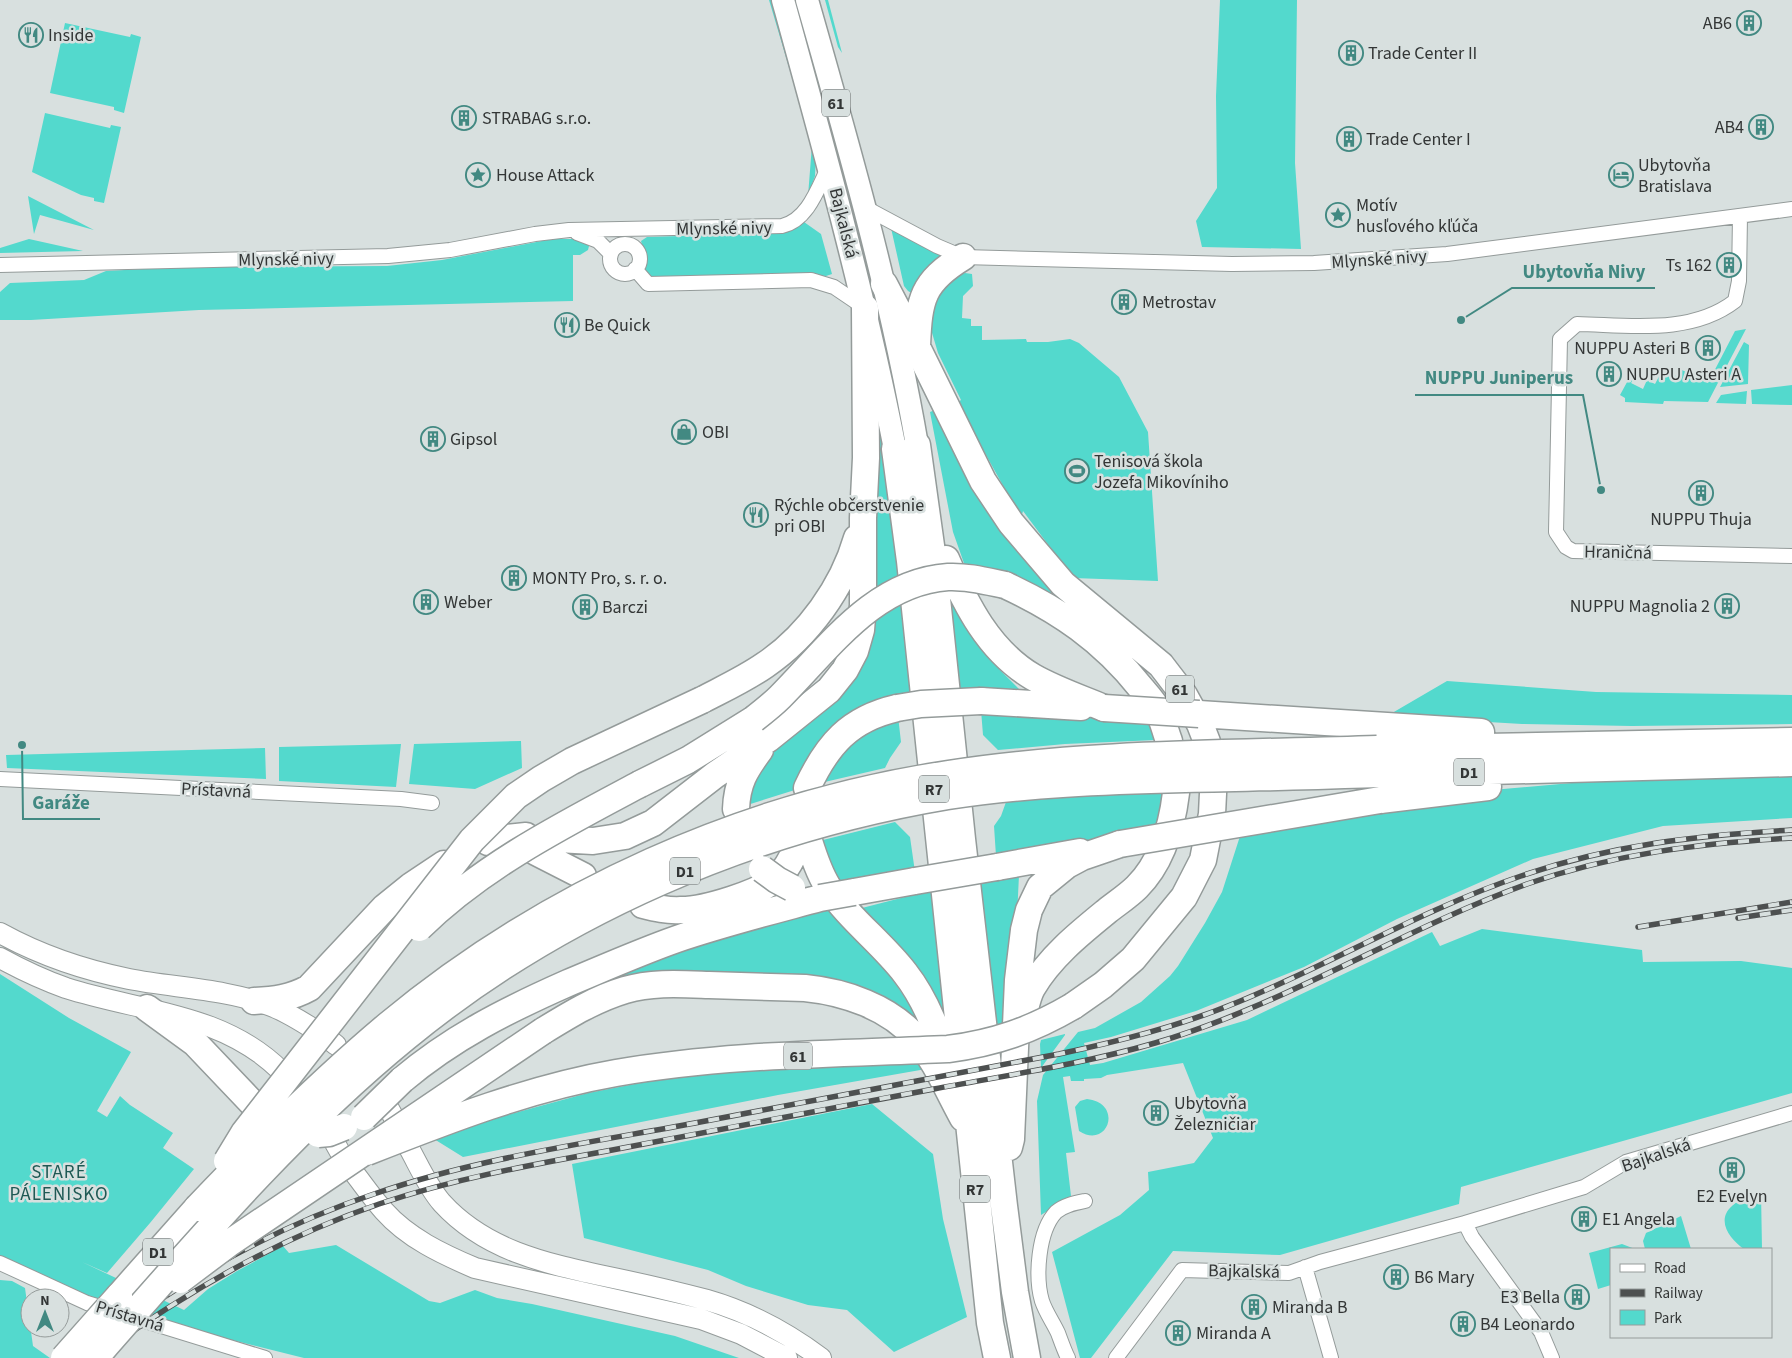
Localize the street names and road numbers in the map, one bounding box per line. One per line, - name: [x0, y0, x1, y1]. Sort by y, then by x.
- road number: 61: [822, 90, 850, 116]
- street label: Bajkalská: [823, 185, 864, 261]
- street label: Mlynské nivy: [676, 215, 773, 242]
- street label: Mlynské nivy: [1330, 244, 1428, 275]
- street label: Mlynské nivy: [238, 246, 335, 273]
- street label: Hraničná: [1584, 539, 1652, 566]
- road number: 61: [1166, 676, 1194, 702]
- road number: D1: [1454, 759, 1484, 786]
- street label: Prístavná: [180, 776, 252, 805]
- road number: R7: [919, 776, 949, 802]
- road number: D1: [670, 858, 700, 884]
- road number: 61: [784, 1042, 812, 1070]
- street label: Bajkalská: [1618, 1132, 1694, 1179]
- road number: R7: [960, 1176, 990, 1202]
- road number: D1: [143, 1238, 173, 1266]
- street label: Bajkalská: [1208, 1258, 1280, 1285]
- street label: Prístavná: [93, 1294, 167, 1339]

